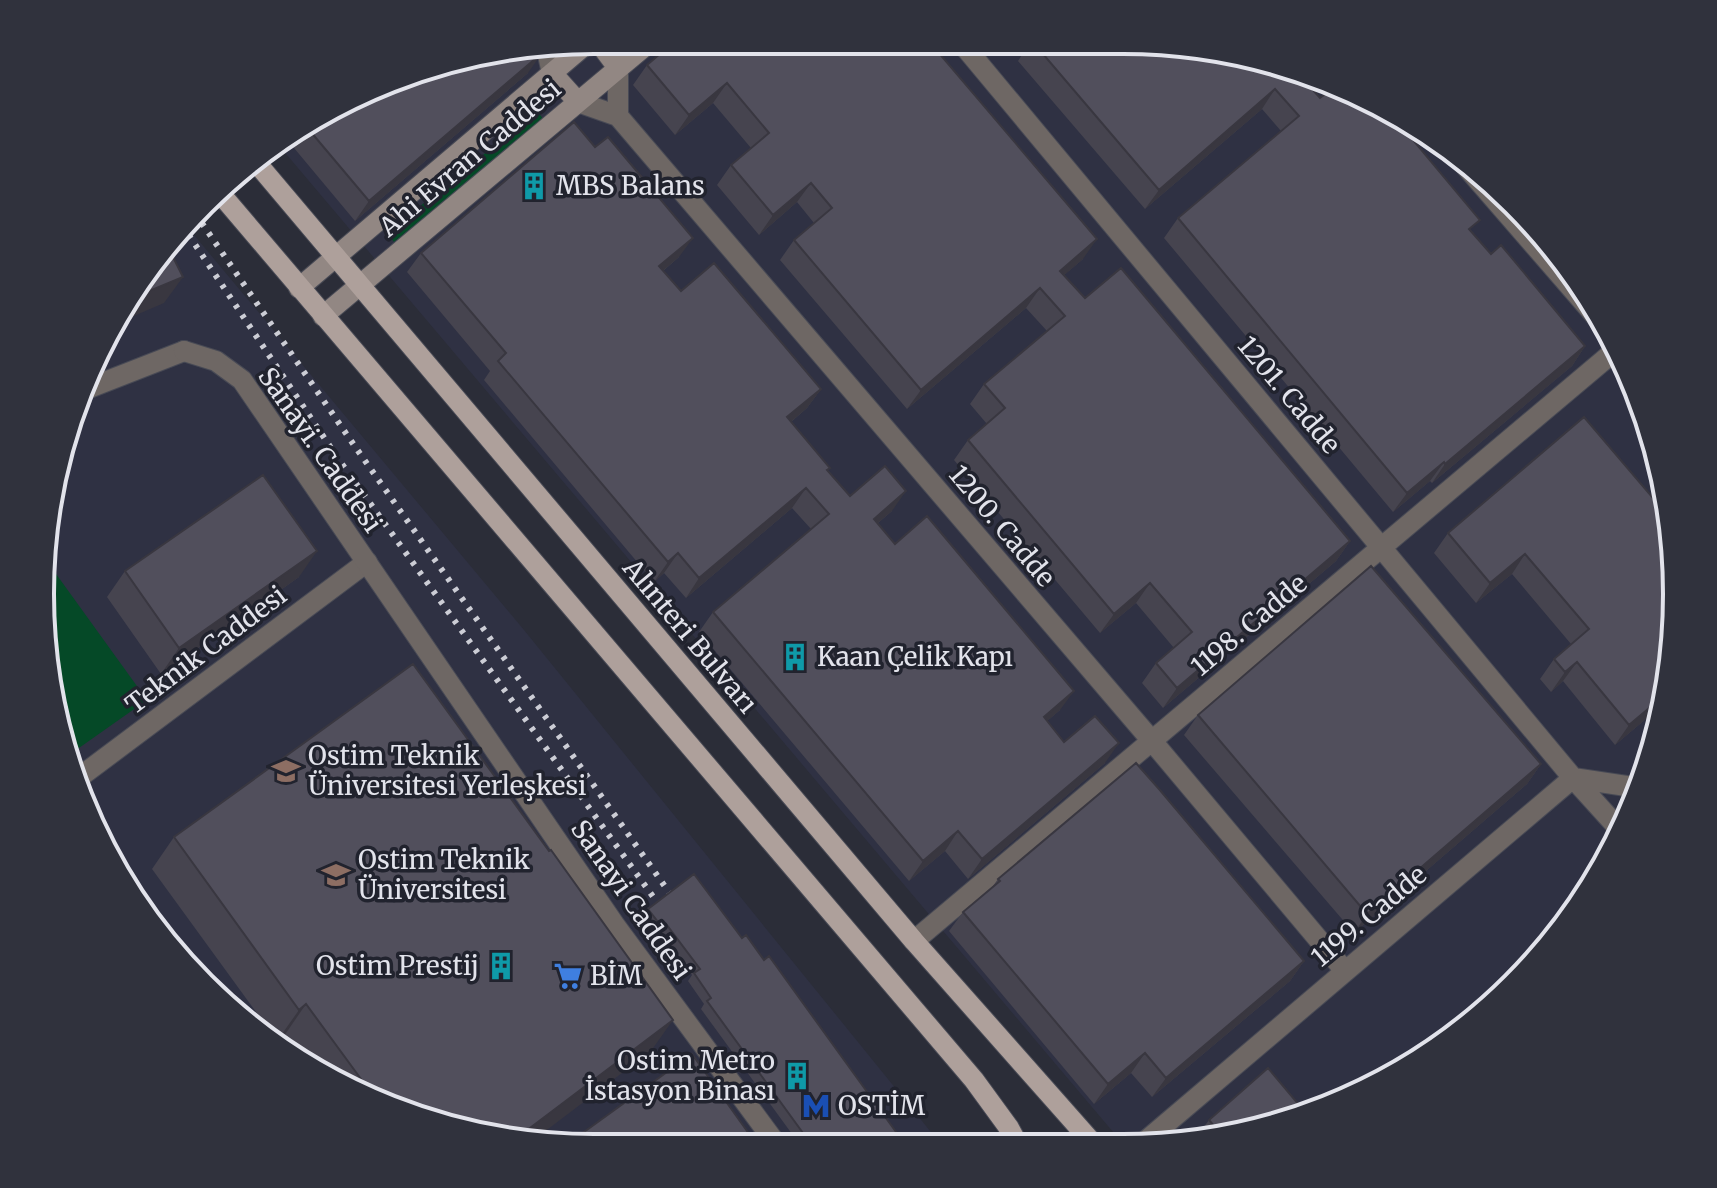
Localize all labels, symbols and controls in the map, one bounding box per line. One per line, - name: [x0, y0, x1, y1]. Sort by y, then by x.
- street label: Ahi Evran Caddesi: [371, 72, 567, 244]
- place label: MBS Balans: [556, 169, 705, 202]
- building icon: MBS Balans: [519, 171, 549, 201]
- street label: 1201. Cadde: [1231, 329, 1348, 460]
- street label: Sanayi. Caddesi: [251, 361, 390, 539]
- street label: 1200. Cadde: [942, 458, 1063, 593]
- street label: Alınteri Bulvarı: [616, 551, 765, 720]
- street label: 1198. Cadde: [1184, 567, 1313, 683]
- street label: Teknik Caddesi: [119, 578, 293, 721]
- place label: Kaan Çelik Kapı: [817, 640, 1013, 673]
- building icon: Kaan Çelik Kapı: [780, 642, 810, 672]
- place label: Ostim Teknik Üniversitesi Yerleşkesi: [308, 739, 587, 802]
- school or university icon: Ostim Teknik Üniversitesi Yerleşkesi: [271, 756, 301, 786]
- street label: Sanayi Caddesi: [564, 813, 699, 986]
- place label: Ostim Teknik Üniversitesi: [358, 843, 530, 906]
- street label: 1199. Cadde: [1304, 858, 1433, 973]
- school or university icon: Ostim Teknik Üniversitesi: [321, 860, 351, 890]
- place label: Ostim Prestij: [316, 949, 479, 982]
- building icon: Ostim Prestij: [486, 951, 516, 981]
- place label: BİM: [590, 959, 643, 992]
- supermarket icon: BİM: [553, 961, 583, 991]
- place label: Ostim Metro İstasyon Binası: [585, 1044, 775, 1107]
- building icon: Ostim Metro İstasyon Binası: [782, 1061, 812, 1091]
- place label: OSTİM: [838, 1089, 925, 1122]
- metro station icon: OSTİM: [801, 1091, 831, 1121]

